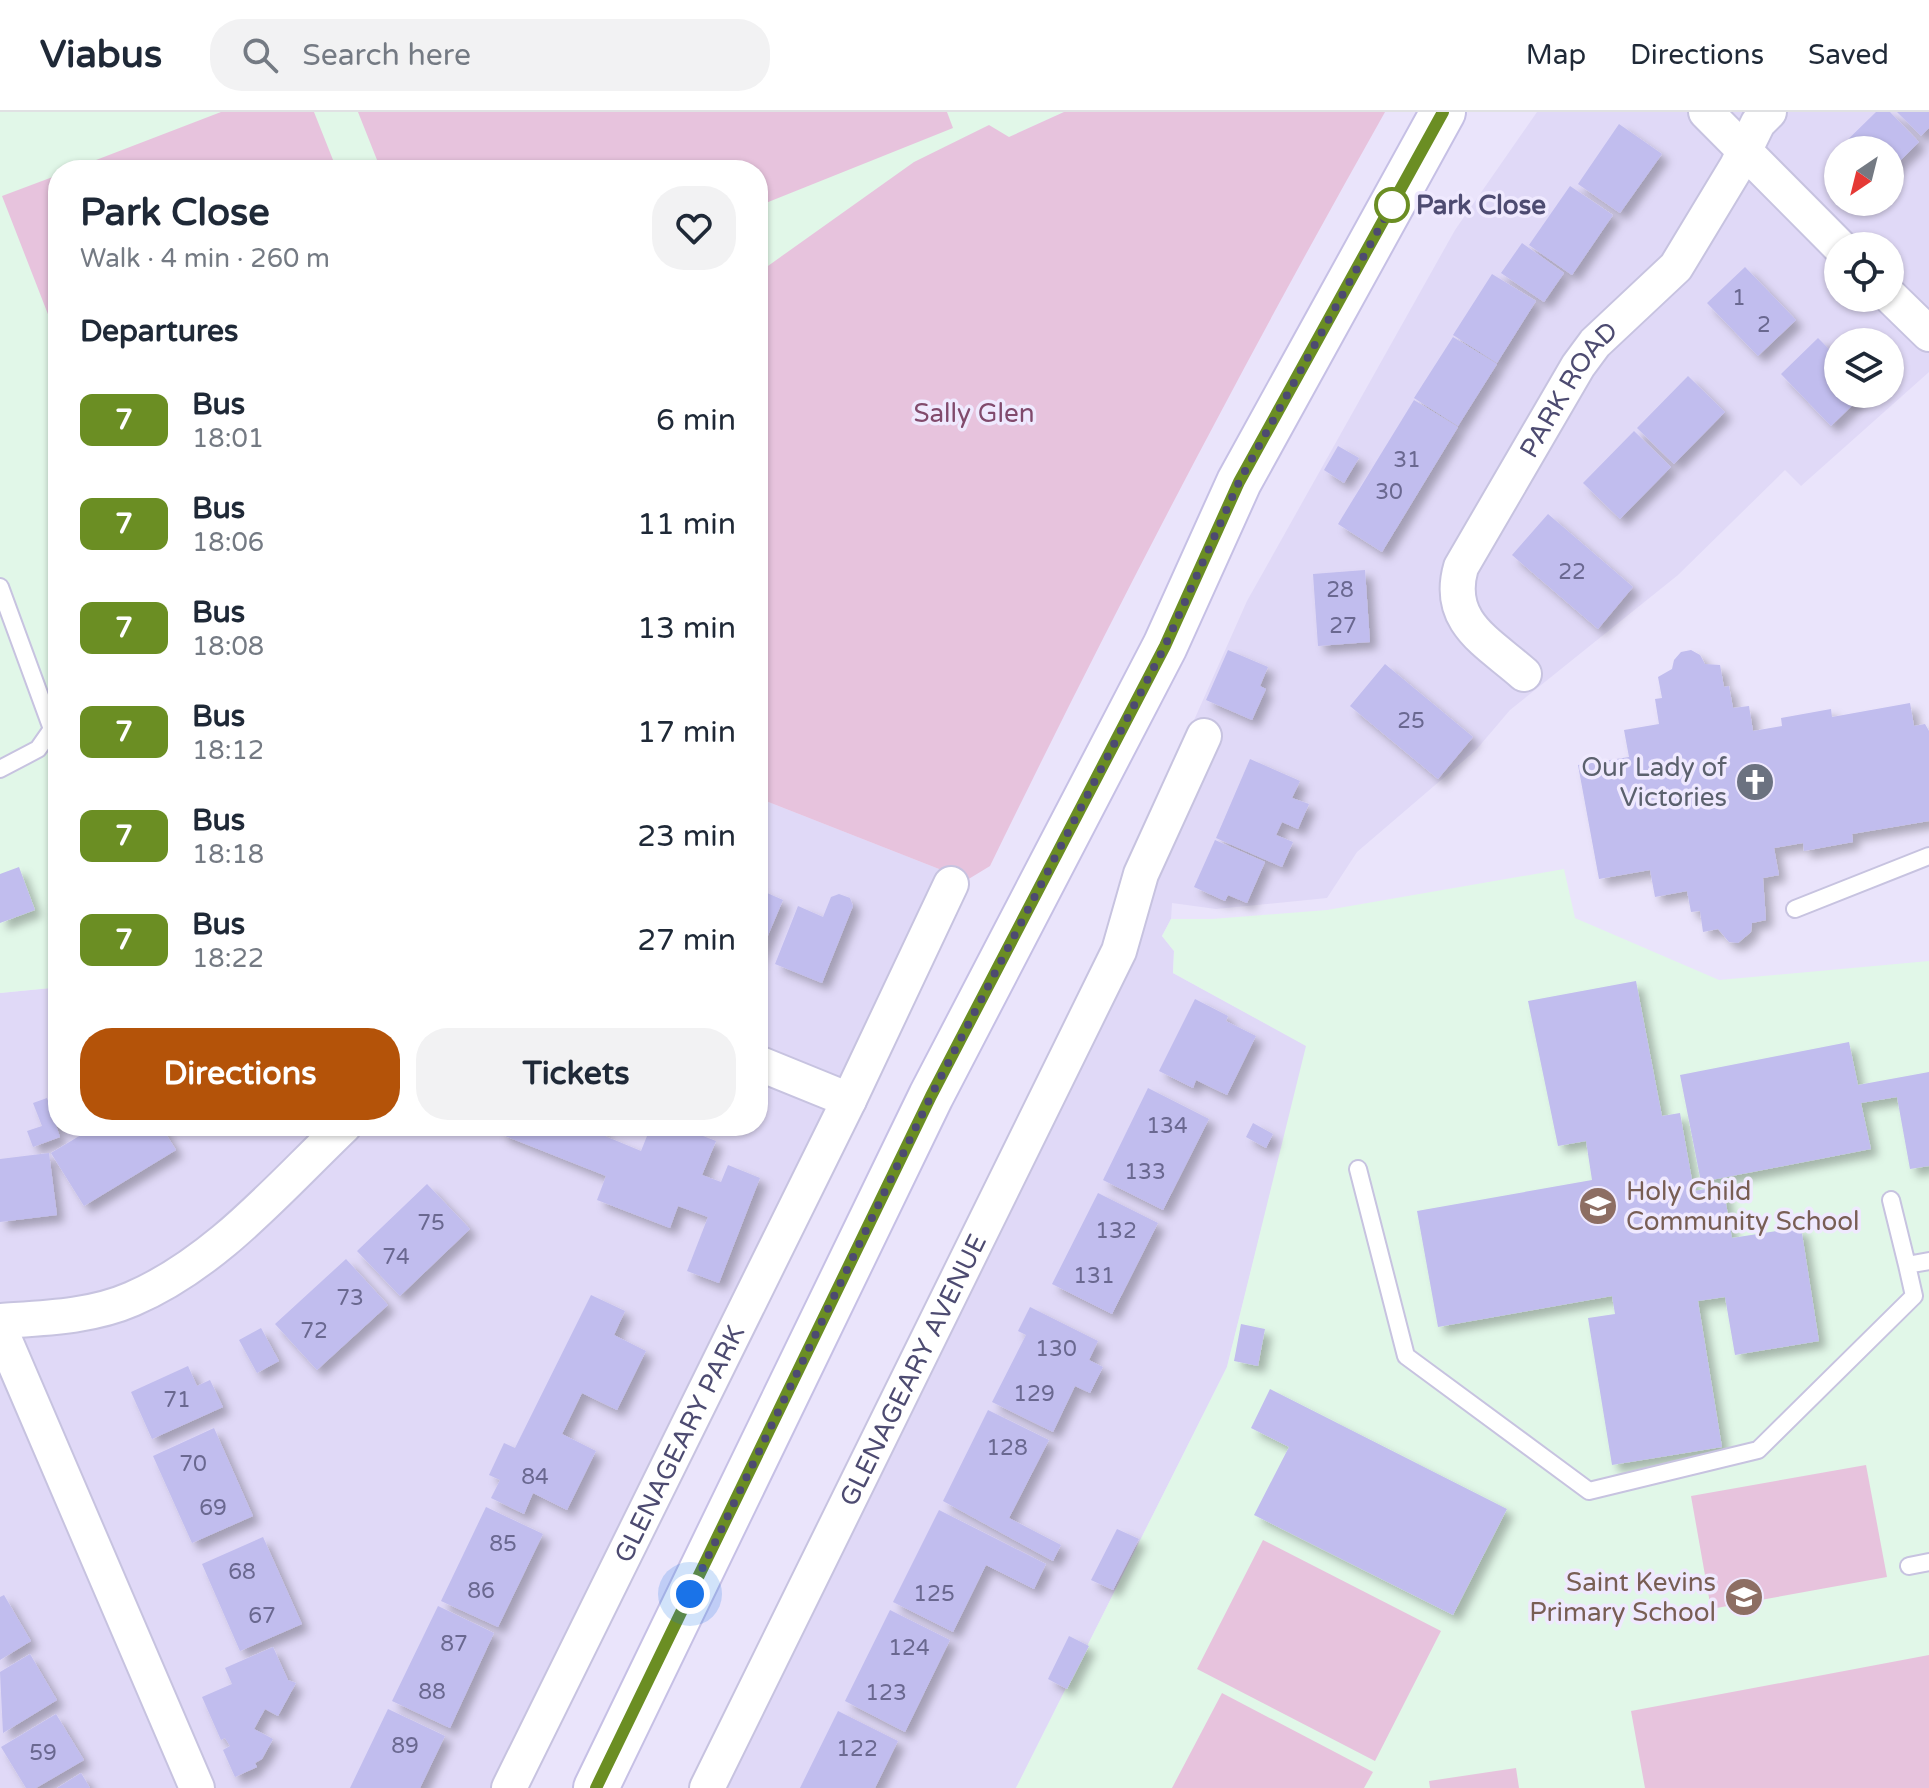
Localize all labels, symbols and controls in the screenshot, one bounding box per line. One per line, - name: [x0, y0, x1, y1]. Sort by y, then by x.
- search box: [210, 19, 770, 91]
- text: Viabus: [40, 32, 162, 78]
- icon: search: [238, 33, 282, 77]
- text: Search here: [302, 37, 471, 74]
- text: Map: [1526, 38, 1586, 72]
- text: Directions: [1630, 38, 1764, 72]
- text: Saved: [1808, 38, 1889, 72]
- north arrow: [1824, 136, 1904, 216]
- map controls: [1824, 136, 1904, 408]
- button: heart: [652, 186, 736, 270]
- marker: Park Close: [1375, 188, 1409, 222]
- text: Park Close: [80, 190, 270, 236]
- place label: Park Close: [1416, 190, 1546, 221]
- button: locate: [1824, 232, 1904, 312]
- text: Walk · 4 min · 260 m: [80, 243, 330, 274]
- house number: 1: [1732, 285, 1746, 311]
- house number: 2: [1757, 312, 1771, 338]
- text: Departures: [80, 313, 238, 350]
- street label: PARK ROAD: [1513, 315, 1624, 463]
- button: layers: [1824, 328, 1904, 408]
- text: Bus: [192, 386, 245, 423]
- park label: Sally Glen: [913, 398, 1035, 429]
- text: 6 min: [656, 402, 736, 439]
- text: 7: [115, 403, 133, 437]
- text: 18:01: [192, 423, 264, 454]
- house number: 31: [1393, 447, 1421, 473]
- house number: 30: [1375, 479, 1403, 505]
- text: Bus: [192, 490, 245, 527]
- text: 11 min: [637, 506, 736, 543]
- text: 7: [115, 507, 133, 541]
- text: 18:06: [192, 527, 264, 558]
- house number: 22: [1558, 559, 1586, 585]
- house number: 28: [1326, 577, 1354, 603]
- text: Bus: [192, 594, 245, 631]
- text: 13 min: [637, 610, 736, 647]
- text: 7: [115, 611, 133, 645]
- house number: 27: [1329, 613, 1357, 639]
- text: 18:08: [192, 631, 264, 662]
- text: Bus: [192, 698, 245, 735]
- house number: 25: [1397, 708, 1425, 734]
- text: 17 min: [637, 714, 736, 751]
- text: 7: [115, 715, 133, 749]
- text: 18:12: [192, 735, 264, 766]
- place label: Our Lady of Victories: [1581, 752, 1727, 813]
- church icon: Our Lady of Victories: [1734, 761, 1776, 803]
- text: Bus: [192, 802, 245, 839]
- text: 23 min: [637, 818, 736, 855]
- text: 7: [115, 819, 133, 853]
- text: 18:18: [192, 839, 264, 870]
- text: Bus: [192, 906, 245, 943]
- text: 27 min: [637, 922, 736, 959]
- text: 7: [115, 923, 133, 957]
- text: 18:22: [192, 943, 264, 974]
- button: Directions: [80, 1028, 400, 1120]
- button: Tickets: [416, 1028, 736, 1120]
- house number: 134: [1146, 1113, 1188, 1139]
- house number: 133: [1124, 1159, 1166, 1185]
- place label: Holy Child Community School: [1626, 1176, 1860, 1237]
- school or university icon: Holy Child Community School: [1577, 1185, 1619, 1227]
- house number: 75: [417, 1210, 445, 1236]
- house number: 132: [1095, 1218, 1137, 1244]
- street label: GLENAGEARY AVENUE: [833, 1229, 993, 1511]
- house number: 74: [382, 1244, 410, 1270]
- house number: 131: [1073, 1263, 1115, 1289]
- house number: 73: [336, 1285, 364, 1311]
- house number: 72: [300, 1318, 328, 1344]
- street label: GLENAGEARY PARK: [608, 1320, 751, 1567]
- house number: 130: [1035, 1336, 1077, 1362]
- house number: 129: [1013, 1381, 1055, 1407]
- house number: 71: [163, 1387, 191, 1413]
- house number: 128: [986, 1435, 1028, 1461]
- house number: 70: [179, 1451, 207, 1477]
- house number: 84: [521, 1464, 549, 1490]
- house number: 69: [199, 1495, 227, 1521]
- house number: 85: [489, 1531, 517, 1557]
- house number: 68: [228, 1559, 256, 1585]
- place label: Saint Kevins Primary School: [1529, 1567, 1716, 1628]
- your location: [670, 1574, 710, 1614]
- school or university icon: Saint Kevins Primary School: [1723, 1576, 1765, 1618]
- house number: 86: [467, 1578, 495, 1604]
- house number: 125: [913, 1581, 955, 1607]
- house number: 67: [248, 1603, 276, 1629]
- house number: 87: [440, 1631, 468, 1657]
- house number: 124: [888, 1635, 930, 1661]
- house number: 88: [418, 1679, 446, 1705]
- house number: 123: [865, 1680, 907, 1706]
- house number: 89: [391, 1733, 419, 1759]
- house number: 122: [836, 1736, 878, 1762]
- house number: 59: [29, 1740, 57, 1766]

